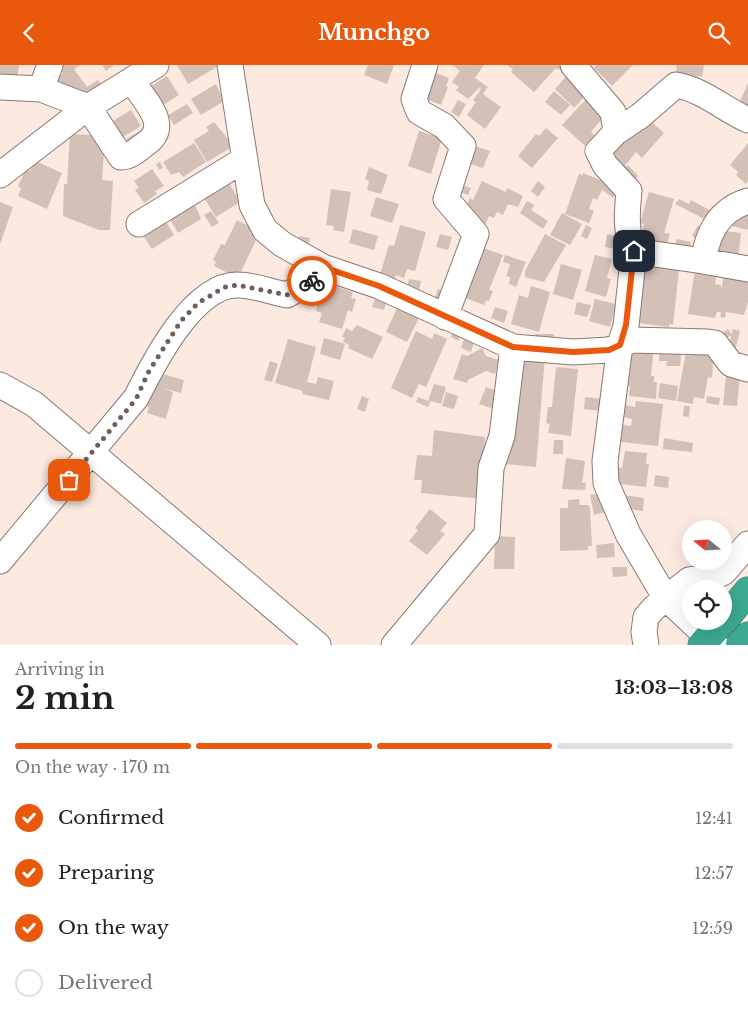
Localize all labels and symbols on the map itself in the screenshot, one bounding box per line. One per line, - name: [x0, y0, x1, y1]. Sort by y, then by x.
- pin: [613, 230, 655, 272]
- courier: [287, 256, 337, 306]
- pin: [48, 459, 90, 501]
- north arrow: [682, 520, 732, 570]

